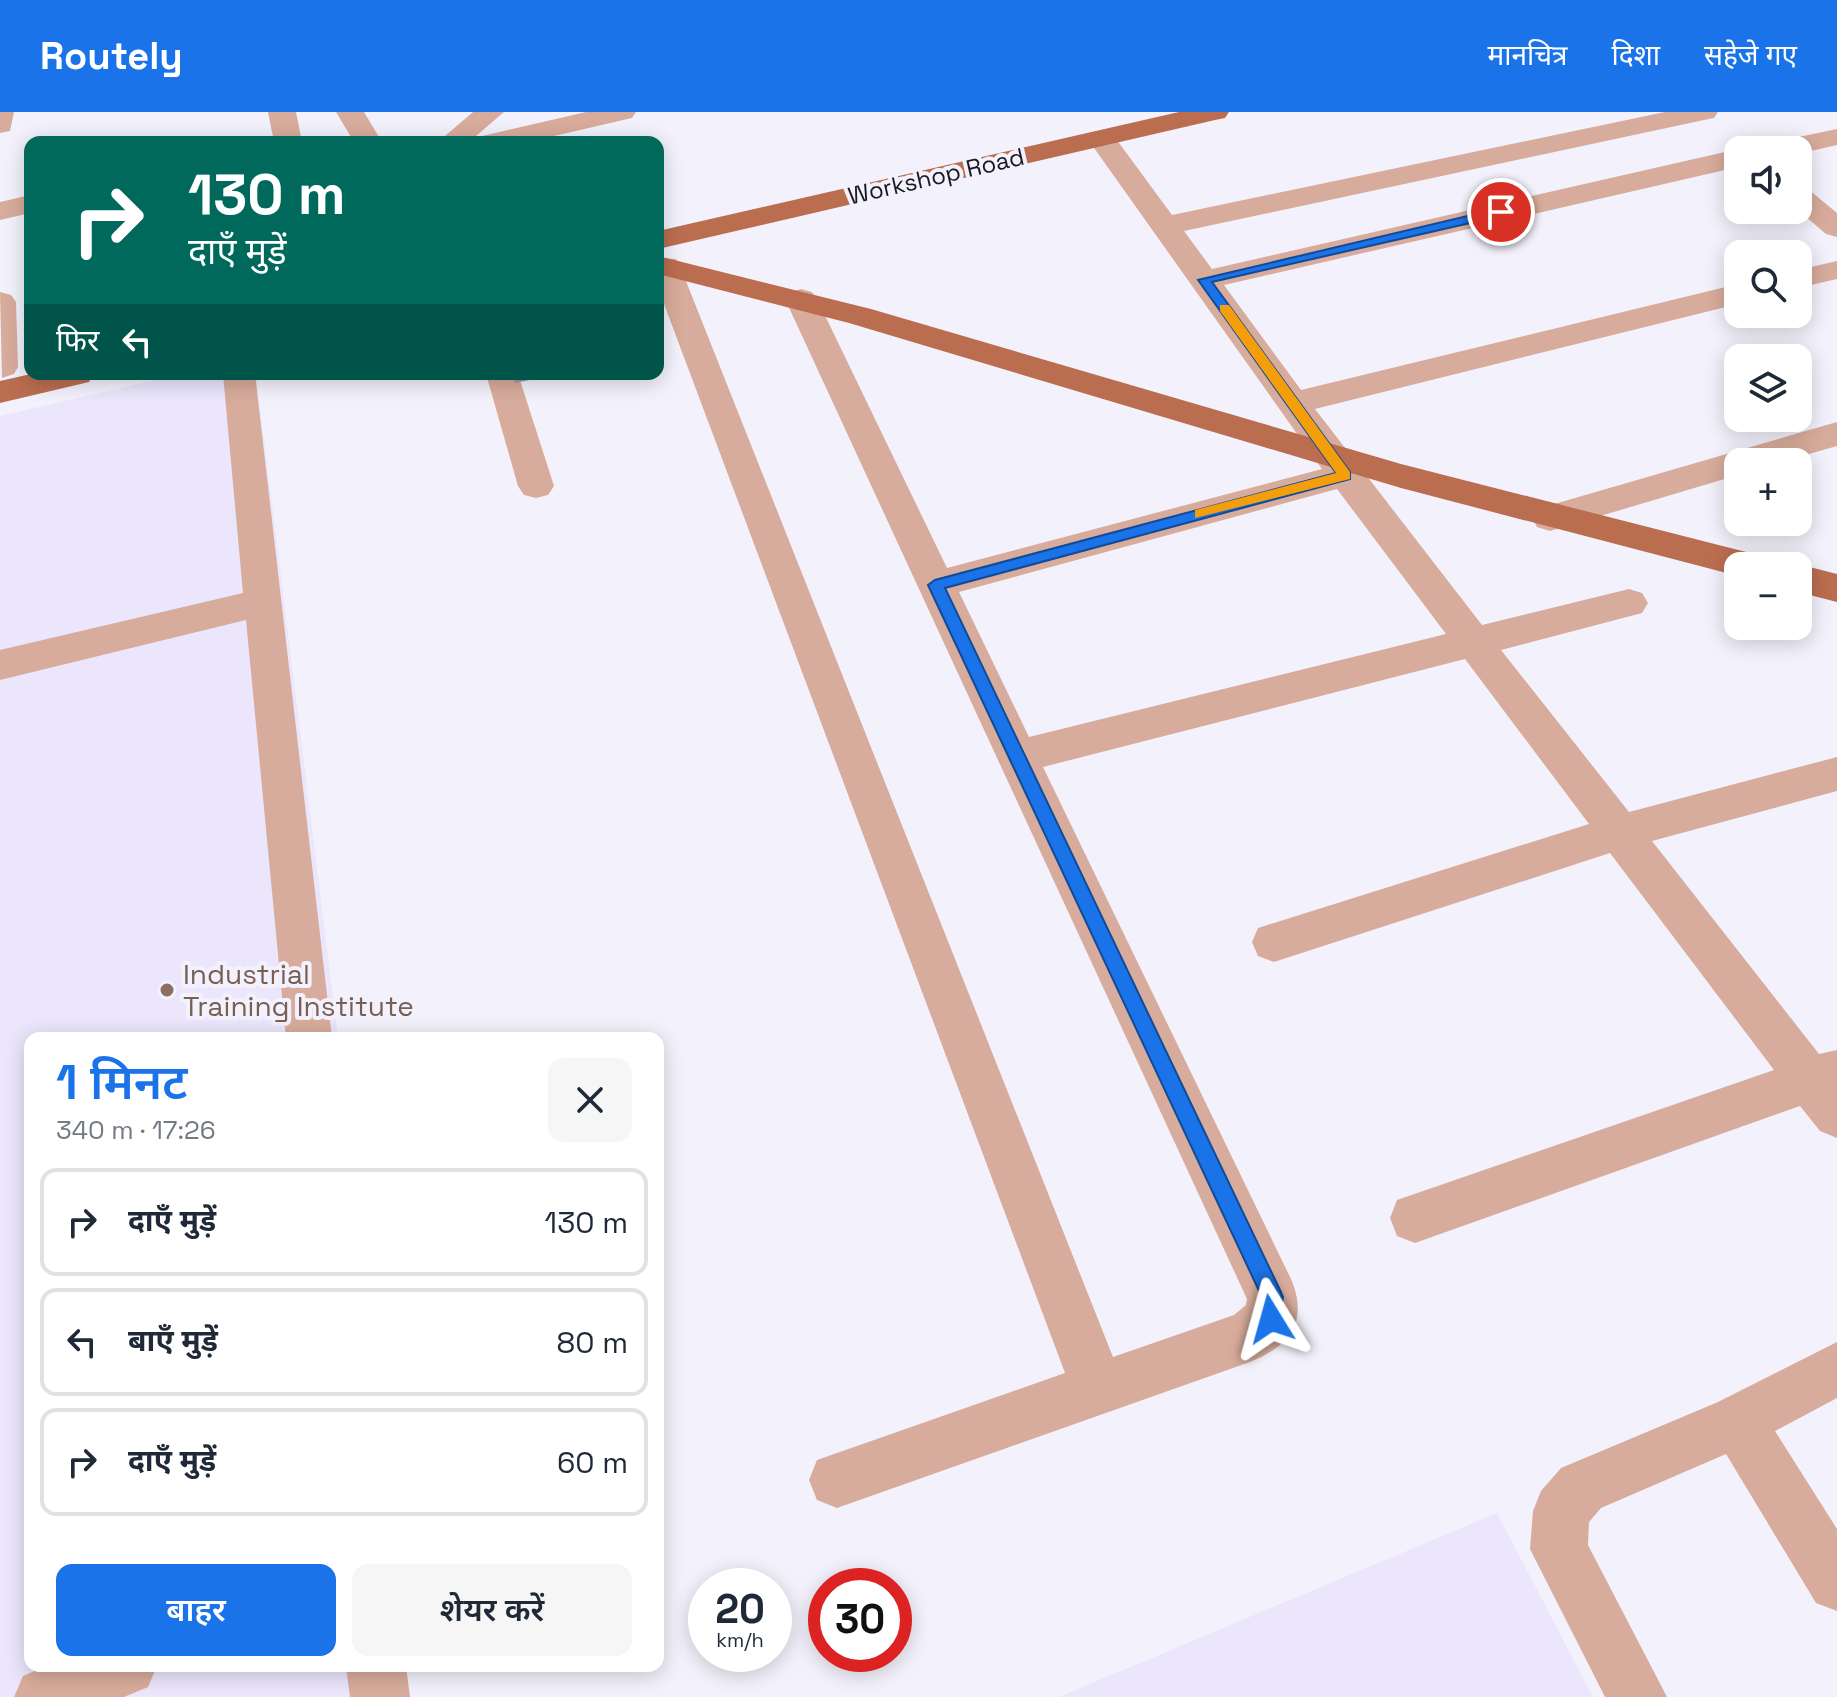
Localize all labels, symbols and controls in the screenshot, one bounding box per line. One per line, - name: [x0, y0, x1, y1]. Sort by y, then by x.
- text: Routely: [40, 32, 183, 80]
- text: मानचित्र: [1488, 37, 1568, 73]
- text: दिशा: [1612, 37, 1660, 73]
- text: सहेजे गए: [1704, 37, 1797, 73]
- map controls: [1724, 136, 1812, 640]
- button: sound: [1724, 136, 1812, 224]
- street label: Workshop Road: [845, 141, 1027, 211]
- text: 130 m: [188, 159, 346, 230]
- icon: right: [56, 168, 160, 272]
- pin: [1467, 178, 1535, 246]
- icon: arrive: [1479, 190, 1523, 234]
- text: दाएँ मुड़ें: [188, 229, 286, 275]
- button: search: [1724, 240, 1812, 328]
- icon: left: [115, 320, 159, 364]
- text: फिर: [56, 321, 99, 360]
- button: layers: [1724, 344, 1812, 432]
- button: +: [1724, 448, 1812, 536]
- button: −: [1724, 552, 1812, 640]
- place label: Industrial Training Institute: [183, 956, 414, 1024]
- marker: Industrial Training Institute: [158, 981, 176, 999]
- text: 1 मिनट: [56, 1052, 187, 1113]
- button: close: [548, 1058, 632, 1142]
- text: 340 m · 17:26: [56, 1113, 216, 1147]
- icon: right: [60, 1200, 104, 1244]
- text: दाएँ मुड़ें: [128, 1201, 216, 1240]
- text: 130 m: [545, 1203, 628, 1242]
- position arrow: [1229, 1277, 1313, 1361]
- icon: left: [60, 1320, 104, 1364]
- text: बाएँ मुड़ें: [128, 1321, 218, 1360]
- text: 80 m: [557, 1323, 628, 1362]
- icon: right: [60, 1440, 104, 1484]
- text: दाएँ मुड़ें: [128, 1441, 216, 1480]
- text: 60 m: [557, 1443, 628, 1482]
- button: बाहर: [56, 1564, 336, 1656]
- button: शेयर करें: [352, 1564, 632, 1656]
- speed limit sign: 30: [808, 1568, 912, 1672]
- text: 20: [715, 1584, 765, 1635]
- text: km/h: [716, 1627, 764, 1653]

